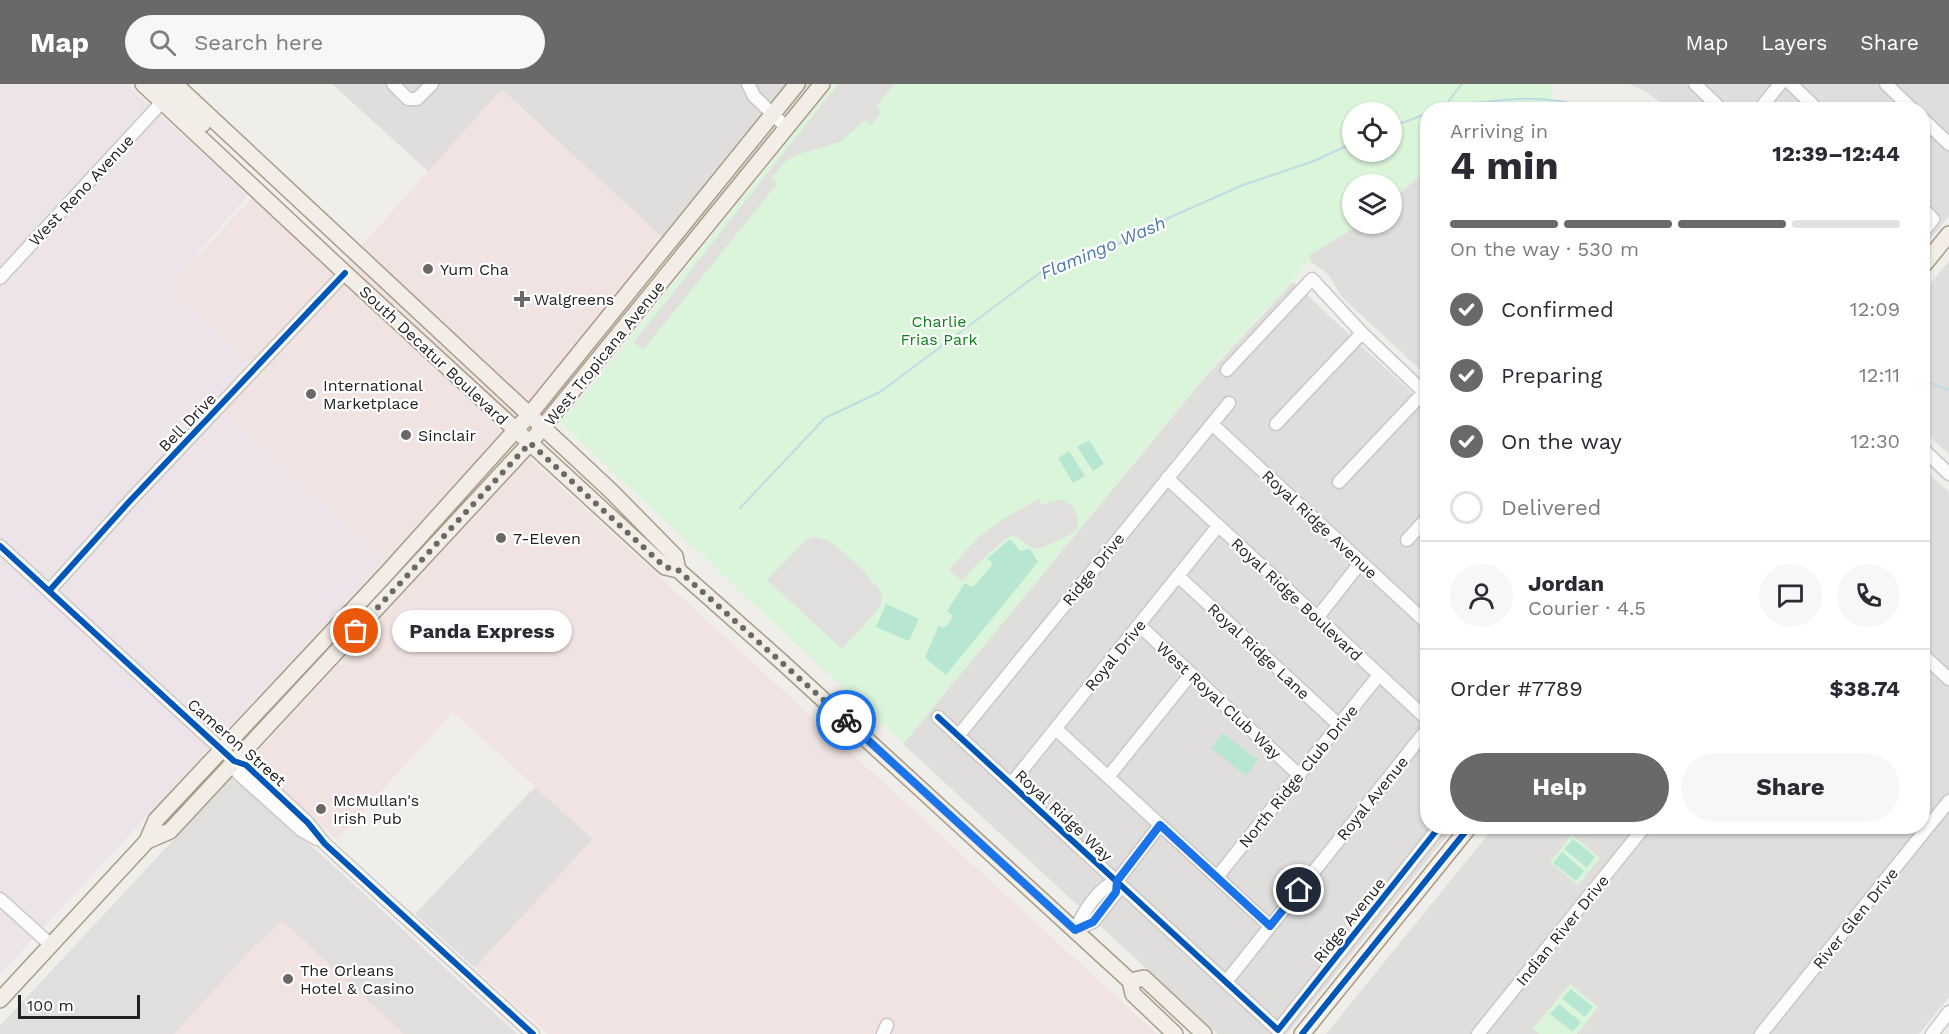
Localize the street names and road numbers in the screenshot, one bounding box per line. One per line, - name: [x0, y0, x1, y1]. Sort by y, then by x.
- street label: West Reno Avenue: [25, 131, 138, 250]
- street label: West Tropicana Avenue: [540, 277, 669, 430]
- street label: South Decatur Boulevard: [356, 282, 512, 429]
- street label: Bell Drive: [155, 389, 220, 456]
- street label: Royal Ridge Avenue: [1258, 466, 1381, 583]
- street label: Ridge Drive: [1058, 529, 1128, 609]
- street label: Royal Ridge Boulevard: [1227, 534, 1366, 665]
- street label: Royal Ridge Lane: [1204, 599, 1314, 703]
- street label: Royal Drive: [1081, 616, 1150, 695]
- street label: West Royal Club Way: [1152, 638, 1286, 764]
- street label: Cameron Street: [184, 695, 290, 790]
- street label: North Ridge Club Drive: [1235, 701, 1362, 852]
- street label: Royal Avenue: [1333, 752, 1412, 844]
- street label: Royal Ridge Way: [1011, 765, 1117, 866]
- street label: River Glen Drive: [1809, 864, 1902, 973]
- street label: Indian River Drive: [1512, 871, 1613, 990]
- street label: Ridge Avenue: [1309, 874, 1390, 967]

